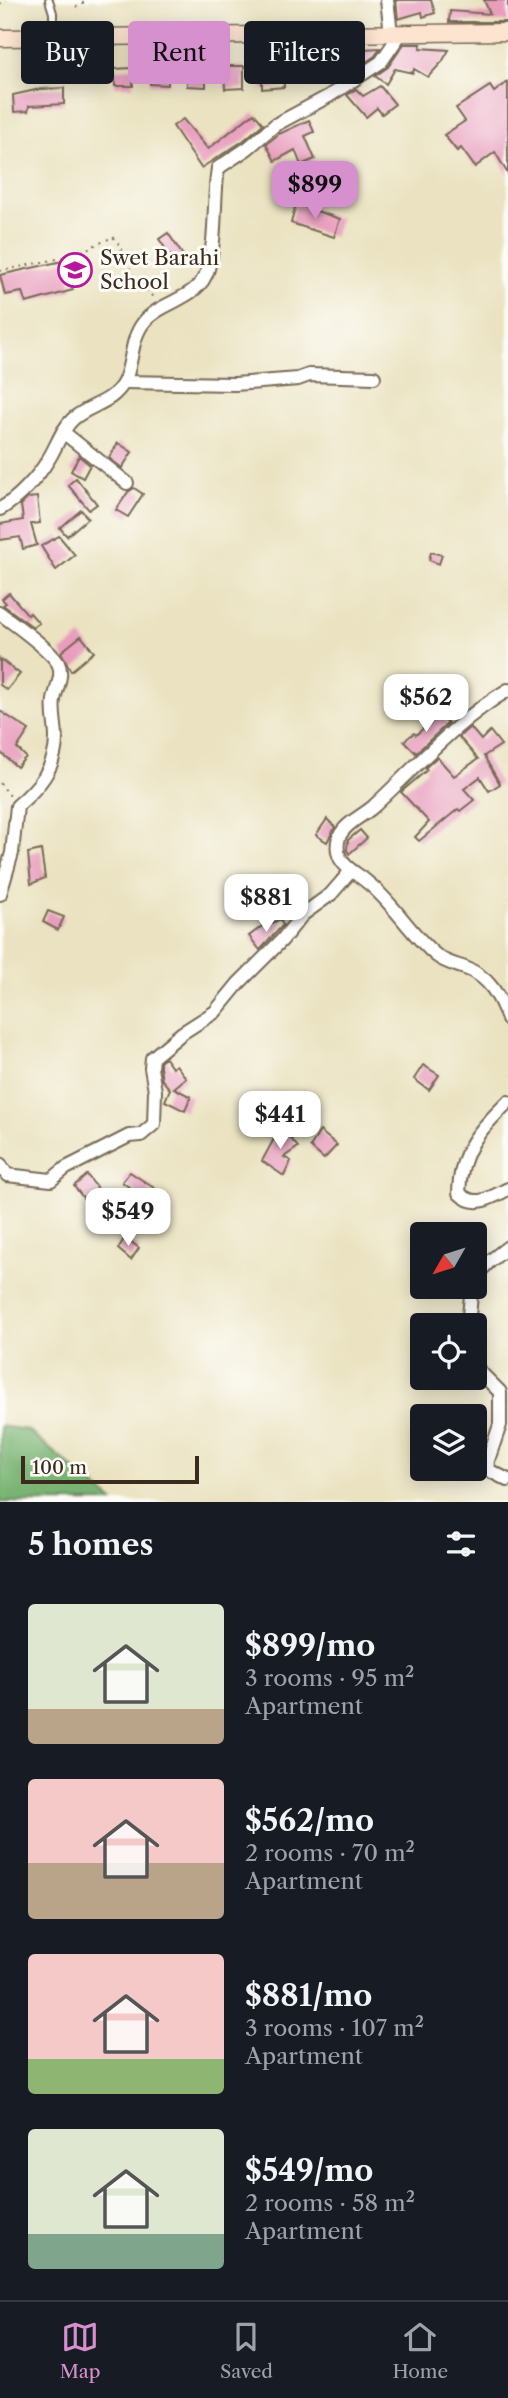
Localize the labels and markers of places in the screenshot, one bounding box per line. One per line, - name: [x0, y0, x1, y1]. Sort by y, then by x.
- pin: $899: [274, 162, 356, 221]
- place label: Swet Barahi School: [100, 245, 219, 294]
- school or university icon: Swet Barahi School: [56, 251, 94, 289]
- pin: $562: [385, 674, 467, 734]
- pin: $881: [225, 874, 307, 934]
- pin: $441: [239, 1092, 321, 1151]
- pin: $549: [87, 1188, 169, 1248]

